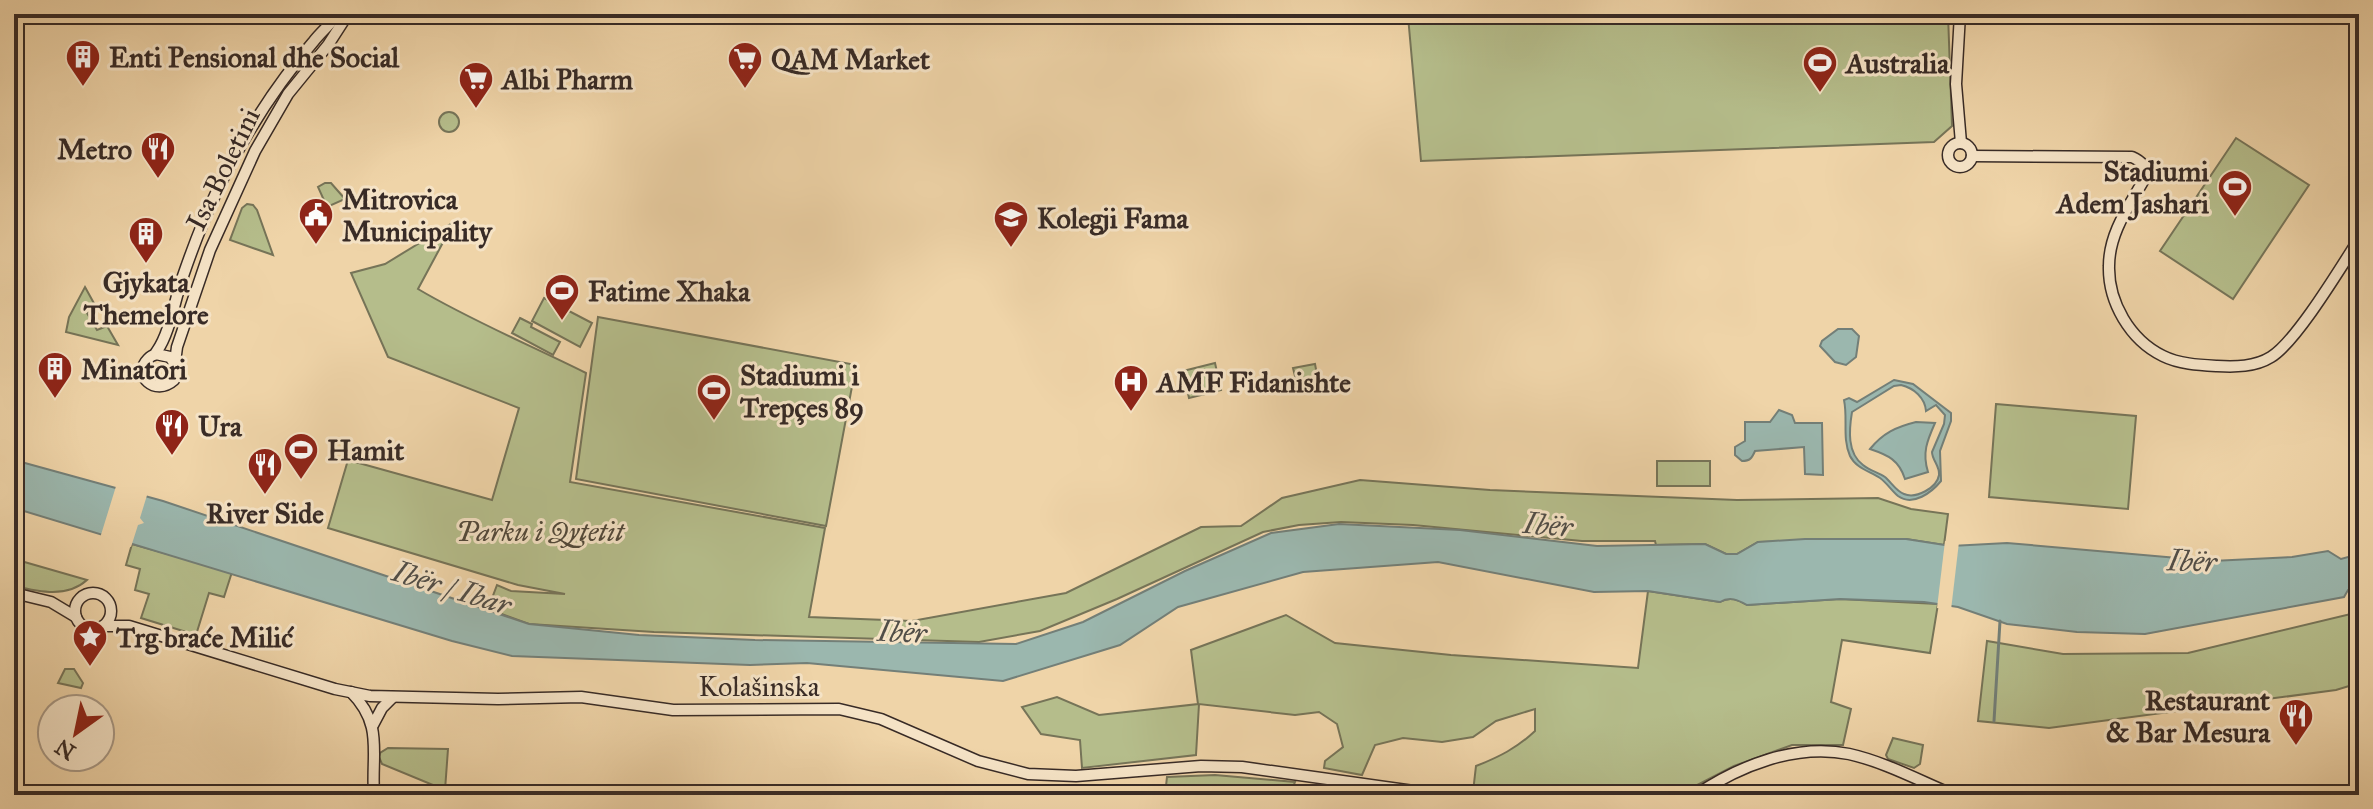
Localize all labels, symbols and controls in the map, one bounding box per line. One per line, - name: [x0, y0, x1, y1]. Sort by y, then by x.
- building icon: Enti Pensional dhe Social: [64, 38, 102, 88]
- place label: Enti Pensional dhe Social: [109, 40, 400, 75]
- supermarket icon: QAM Market: [726, 40, 764, 90]
- place label: QAM Market: [771, 42, 930, 77]
- sports icon: Australia: [1801, 44, 1839, 94]
- place label: Australia: [1844, 46, 1950, 81]
- supermarket icon: Albi Pharm: [457, 60, 495, 110]
- place label: Albi Pharm: [500, 62, 634, 97]
- street label: Isa Boletini: [178, 102, 268, 236]
- restaurant icon: Metro: [139, 130, 177, 180]
- place label: Metro: [57, 132, 132, 167]
- place label: Stadiumi Adem Jashari: [2055, 154, 2209, 221]
- sports icon: Stadiumi Adem Jashari: [2216, 168, 2254, 218]
- place label: Mitrovica Municipality: [342, 182, 493, 249]
- public building icon: Mitrovica Municipality: [297, 196, 335, 246]
- school or university icon: Kolegji Fama: [992, 199, 1030, 249]
- place label: Kolegji Fama: [1037, 201, 1189, 236]
- building icon: Gjykata Themelore: [127, 215, 165, 265]
- place label: Gjykata Themelore: [83, 265, 209, 332]
- sports icon: Fatime Xhaka: [543, 272, 581, 322]
- place label: Fatime Xhaka: [588, 274, 751, 309]
- building icon: Minatori: [36, 350, 74, 400]
- place label: Minatori: [81, 352, 187, 387]
- place label: Stadiumi i Trepçes 89: [740, 358, 864, 425]
- hospital icon: AMF Fidanishte: [1112, 363, 1150, 413]
- place label: AMF Fidanishte: [1155, 365, 1351, 400]
- sports icon: Stadiumi i Trepçes 89: [695, 372, 733, 422]
- restaurant icon: Ura: [153, 407, 191, 457]
- place label: Ura: [198, 409, 243, 444]
- sports icon: Hamit: [282, 431, 320, 481]
- place label: Hamit: [327, 433, 404, 468]
- restaurant icon: River Side: [246, 446, 284, 496]
- place label: River Side: [206, 496, 324, 531]
- water label: Ibër: [1521, 505, 1576, 545]
- park label: Parku i Qytetit: [456, 514, 626, 549]
- water label: Ibër: [2166, 542, 2219, 580]
- water label: Ibër / Ibar: [387, 553, 517, 624]
- water label: Ibër: [875, 613, 929, 651]
- place icon: Trg braće Milić: [71, 618, 109, 668]
- place label: Trg braće Milić: [116, 620, 294, 655]
- street label: Kolašinska: [698, 669, 820, 704]
- place label: Restaurant & Bar Mesura: [2106, 683, 2271, 750]
- north arrow: [36, 693, 116, 773]
- restaurant icon: Restaurant & Bar Mesura: [2277, 697, 2315, 747]
- text: N: [50, 733, 81, 766]

